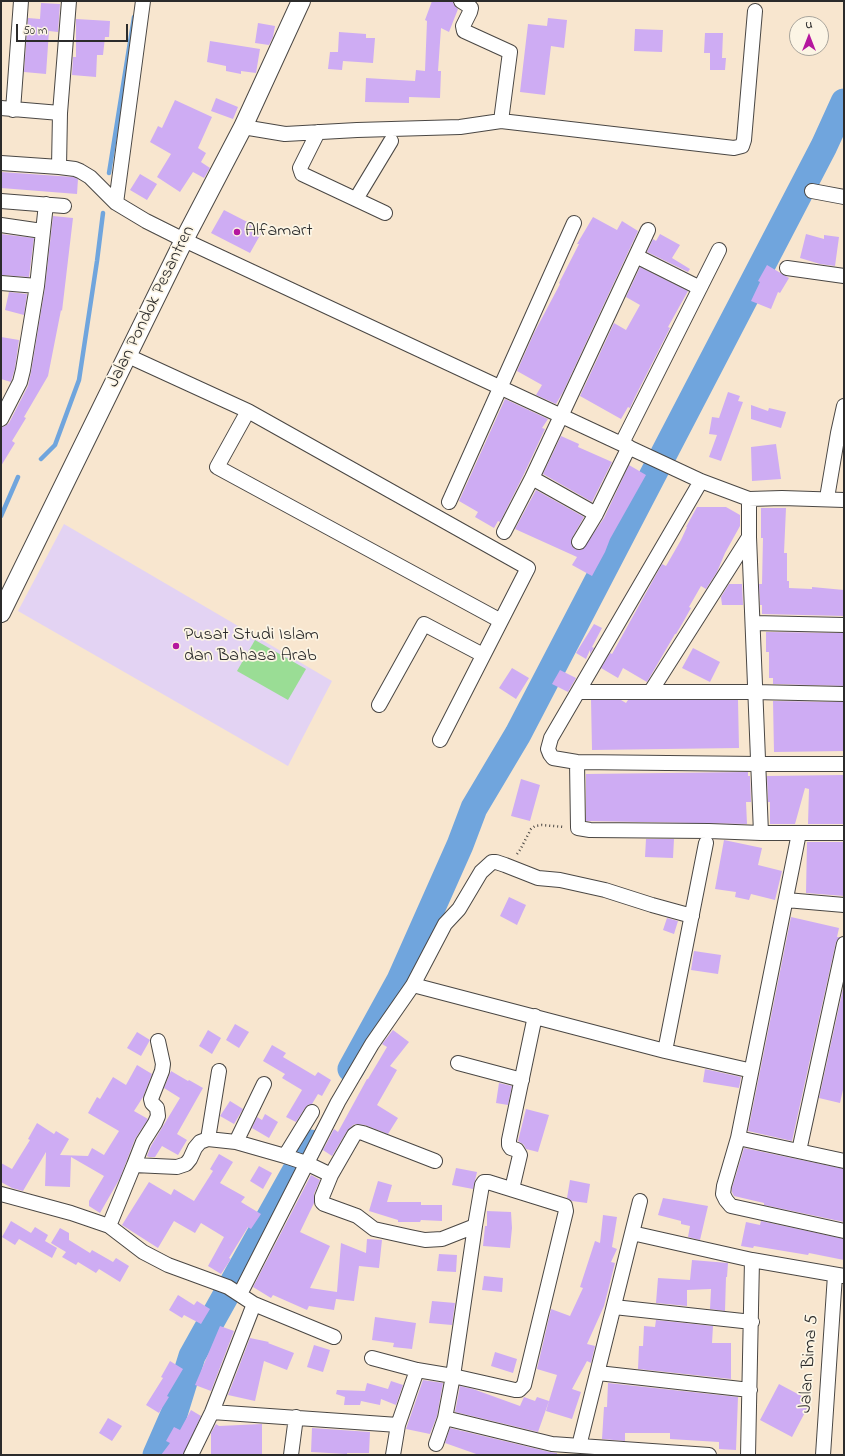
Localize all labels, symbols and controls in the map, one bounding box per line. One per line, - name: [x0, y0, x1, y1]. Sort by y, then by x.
- scale bar: [18, 16, 130, 42]
- north arrow: [789, 16, 829, 56]
- text: U: [806, 17, 812, 33]
- text: 50 m: [23, 22, 47, 40]
- place label: Alfamart: [245, 221, 312, 243]
- street label: Jalan Pondok Pesantren: [103, 223, 201, 391]
- marker: Alfamart: [232, 227, 242, 237]
- place label: Pusat Studi Islam dan Bahasa Arab: [184, 625, 319, 668]
- marker: Pusat Studi Islam dan Bahasa Arab: [171, 641, 181, 651]
- street label: Jalan Bima 5: [796, 1314, 824, 1414]

